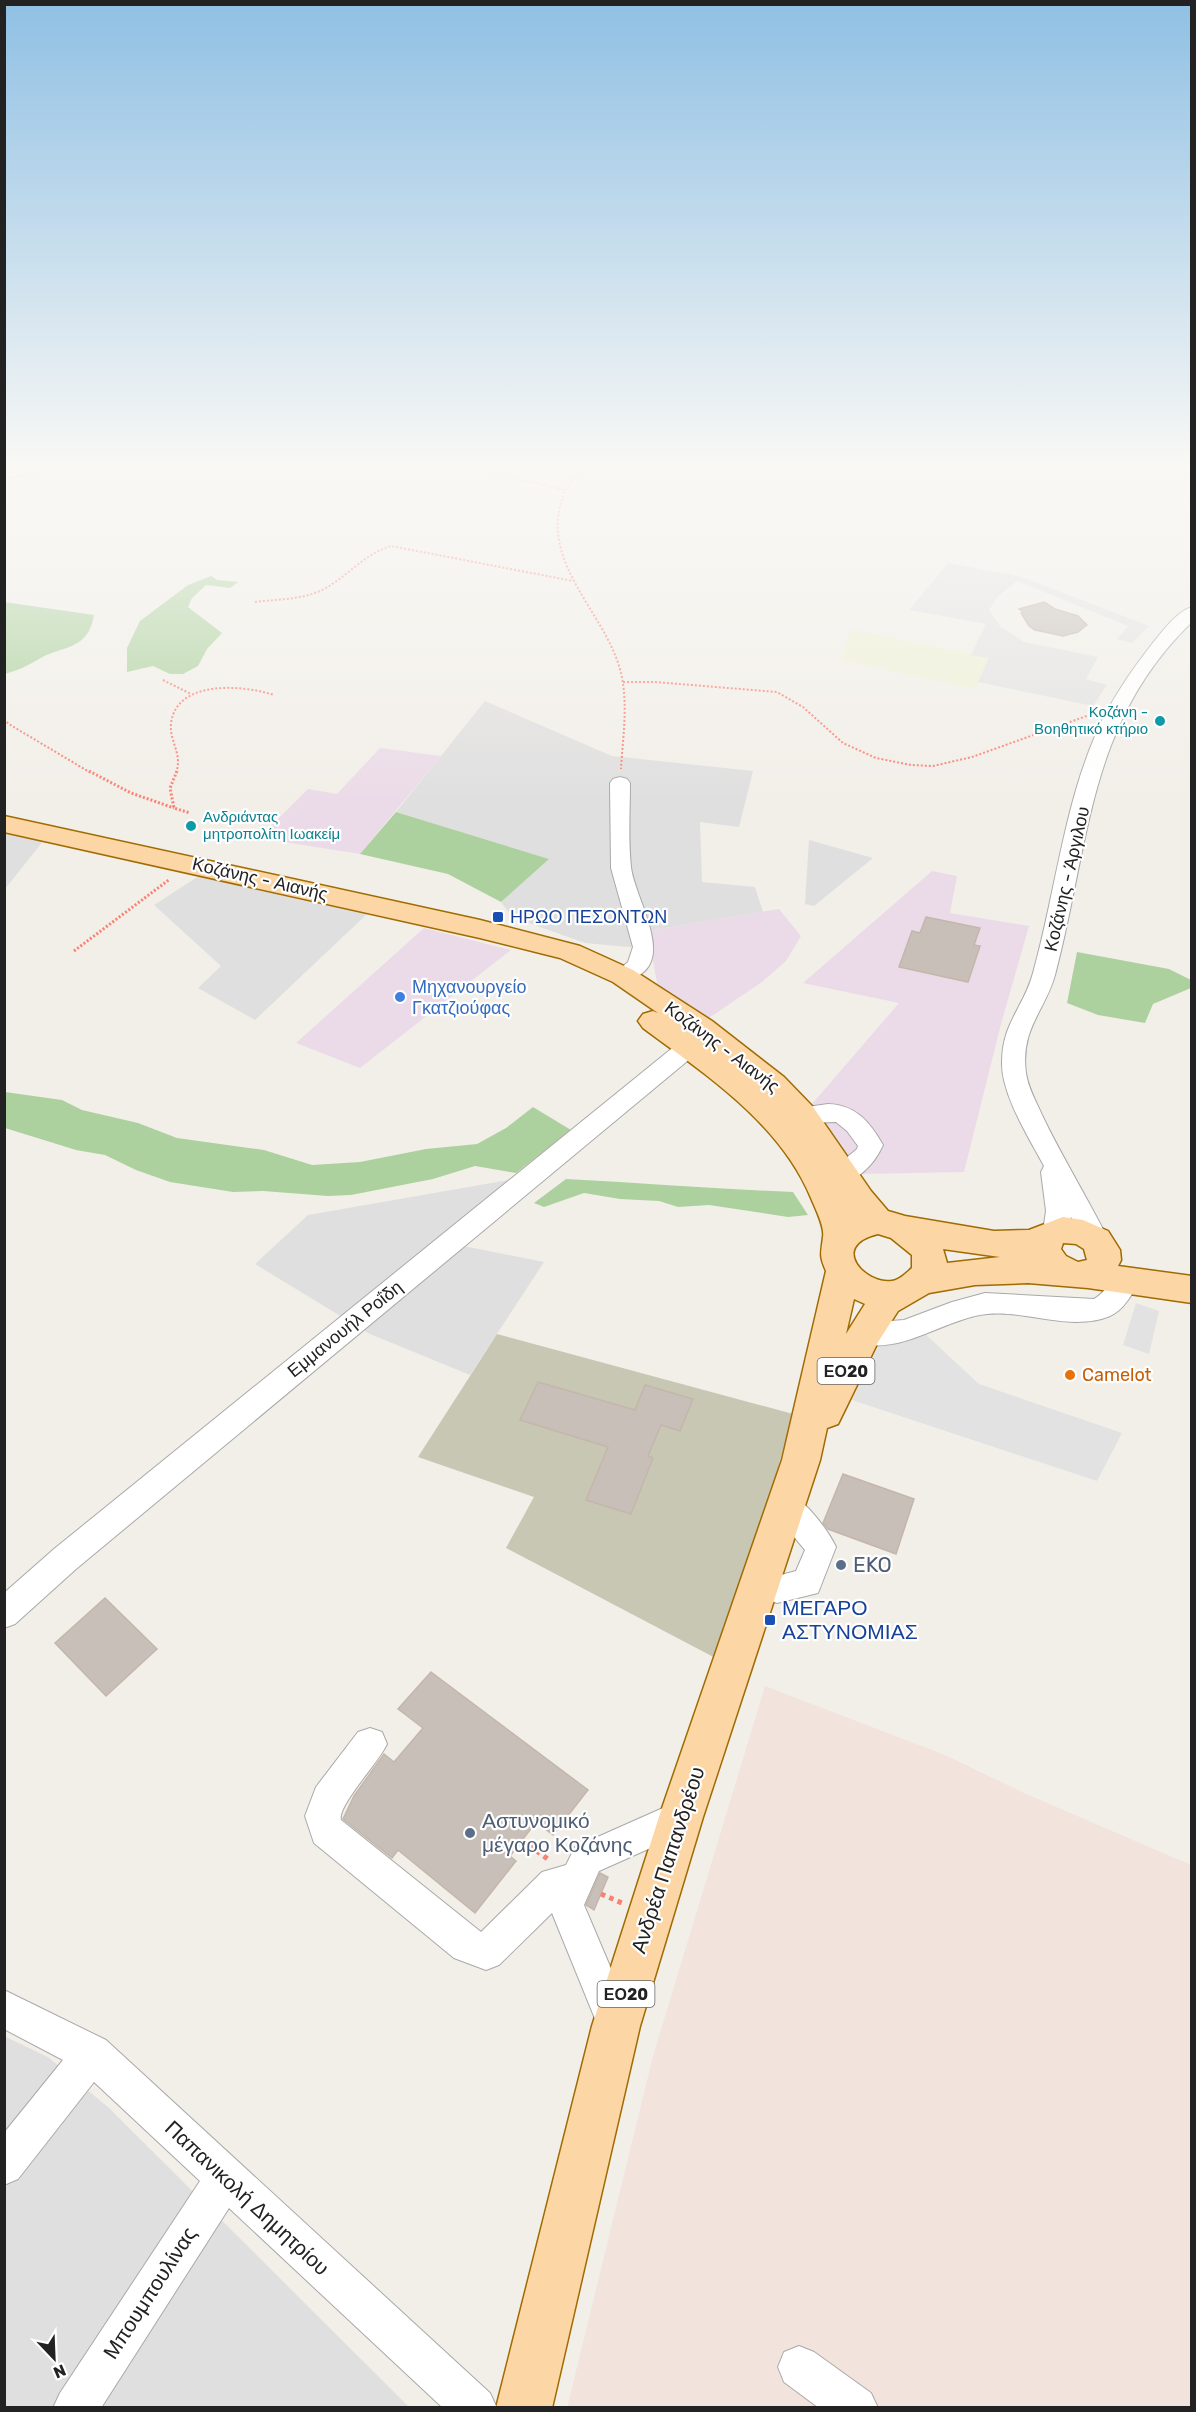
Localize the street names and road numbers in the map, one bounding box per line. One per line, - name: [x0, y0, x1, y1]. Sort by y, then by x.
- street label: Κοζάνης - Άργιλου: [1040, 804, 1094, 954]
- street label: Κοζάνης - Αιανής: [190, 853, 330, 905]
- street label: Κοζάνης - Αιανής: [660, 997, 784, 1098]
- street label: Εμμανουήλ Ροΐδη: [283, 1276, 407, 1382]
- road number: ΕΟ20: [818, 1358, 874, 1384]
- street label: Ανδρέα Παπανδρέου: [626, 1763, 709, 1956]
- road number: ΕΟ20: [598, 1981, 654, 2007]
- street label: Παπανικολή Δημητρίου: [160, 2115, 335, 2280]
- street label: Μπουμπουλίνας: [98, 2222, 202, 2363]

